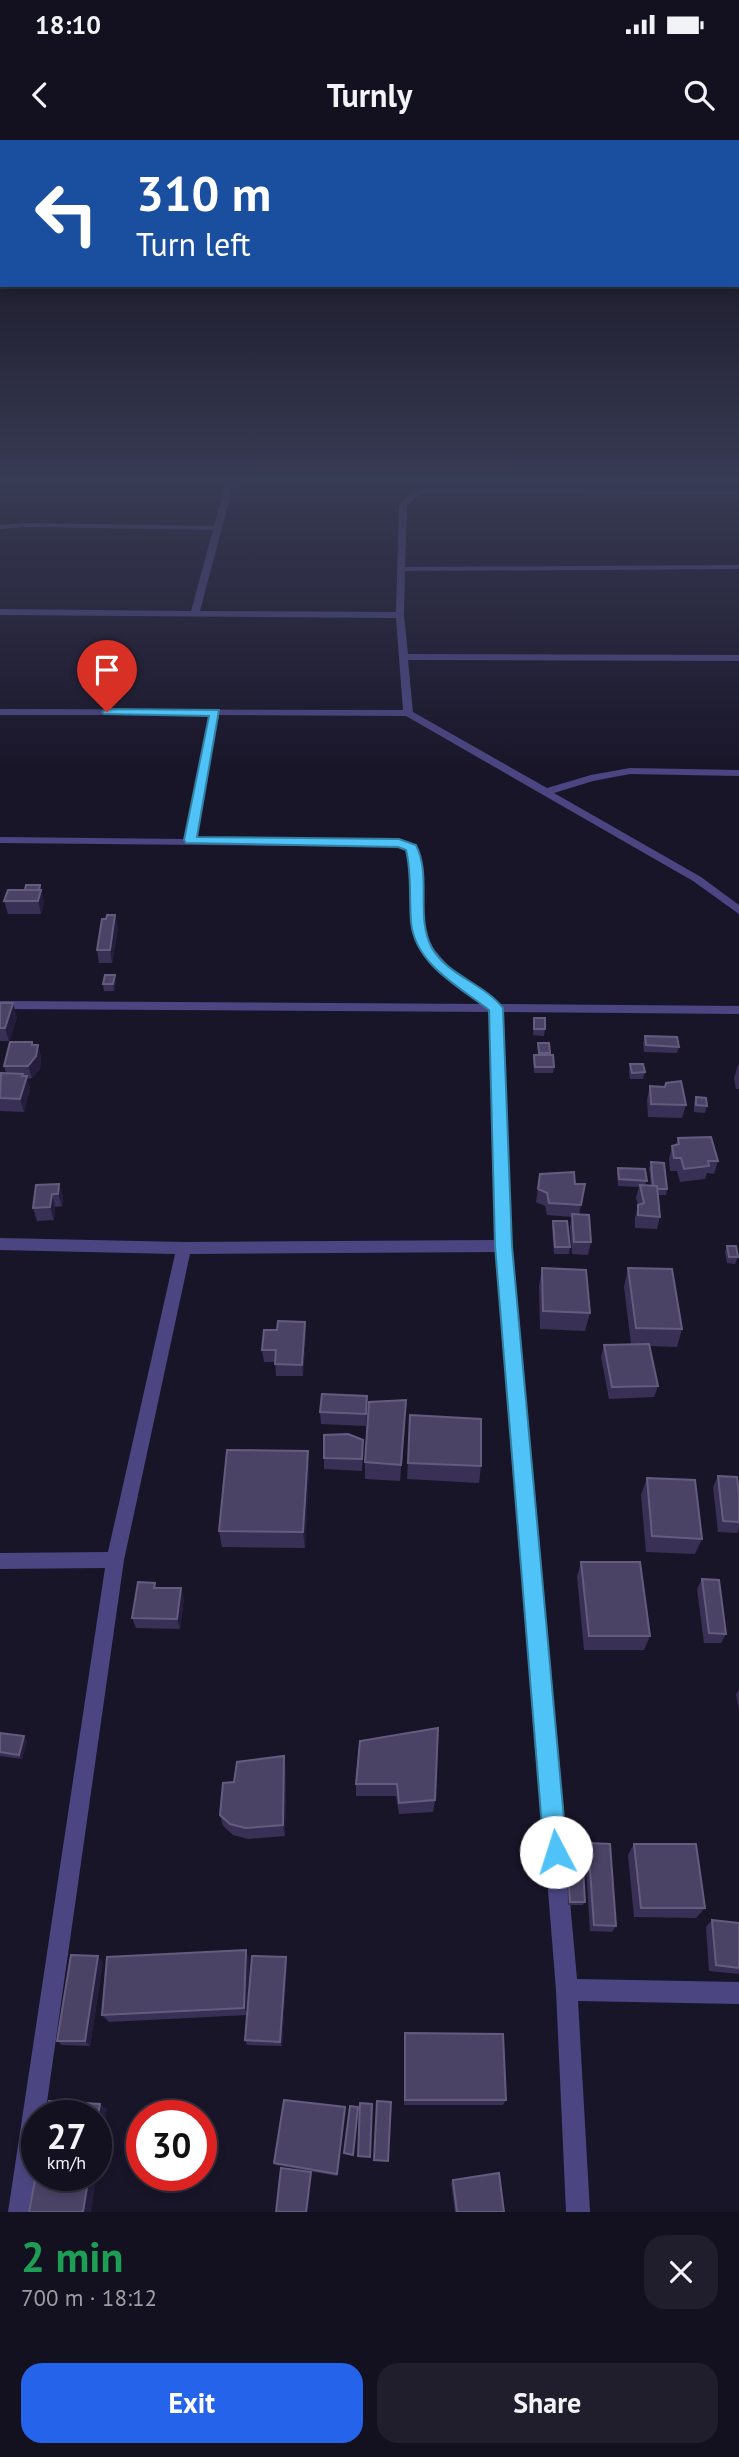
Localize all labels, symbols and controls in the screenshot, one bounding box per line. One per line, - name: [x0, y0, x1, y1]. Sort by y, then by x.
- text: 18:10: [35, 8, 101, 41]
- text: Turnly: [327, 74, 412, 116]
- icon: back: [21, 76, 59, 114]
- icon: search: [680, 76, 718, 114]
- text: 310 m: [136, 161, 271, 225]
- icon: left: [21, 168, 112, 259]
- text: Turn left: [136, 223, 251, 265]
- pin: [77, 640, 137, 712]
- icon: arrive: [88, 651, 126, 689]
- position arrow: [519, 1815, 593, 1889]
- speed limit sign: 30: [126, 2100, 217, 2191]
- text: 27: [47, 2113, 86, 2159]
- text: km/h: [47, 2151, 86, 2174]
- text: 2 min: [21, 2229, 123, 2284]
- button: close: [644, 2235, 718, 2309]
- text: 700 m · 18:12: [21, 2283, 157, 2312]
- button: Exit: [21, 2363, 363, 2443]
- button: Share: [377, 2363, 718, 2443]

